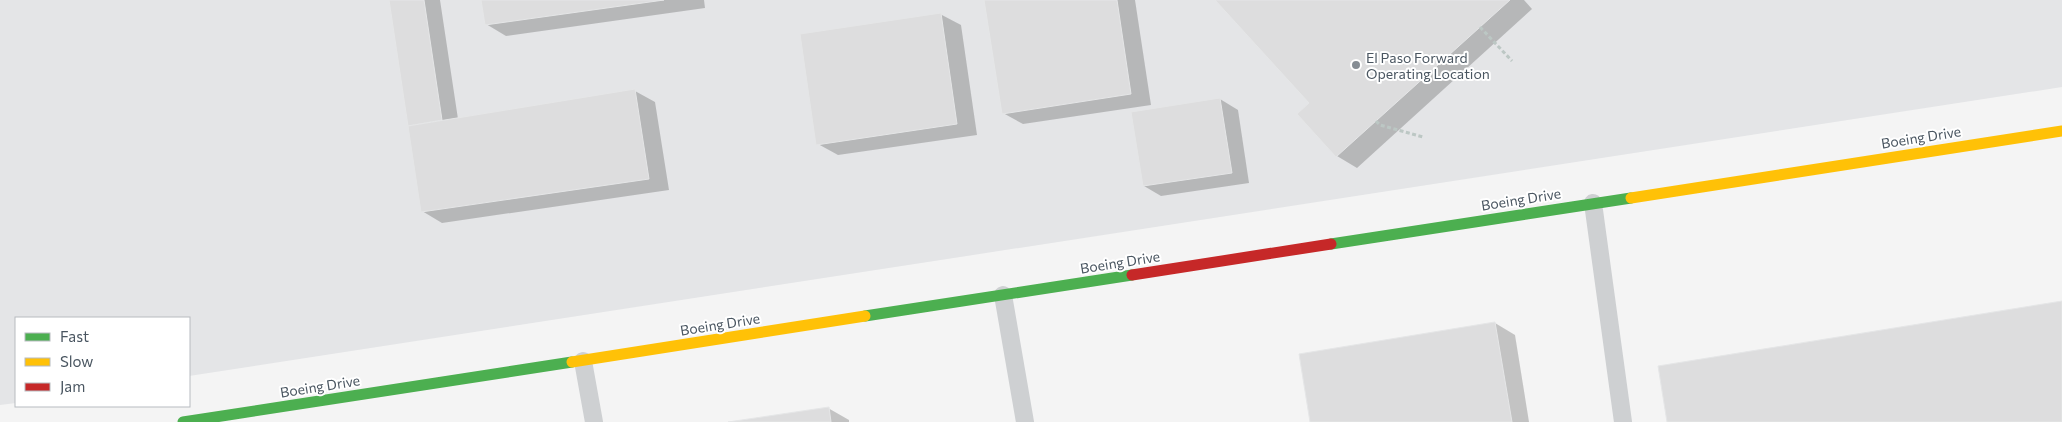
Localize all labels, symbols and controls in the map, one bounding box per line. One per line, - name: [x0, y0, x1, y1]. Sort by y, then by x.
- place label: El Paso Forward Operating Location: [1366, 49, 1490, 82]
- marker: El Paso Forward Operating Location: [1350, 59, 1362, 71]
- street label: Boeing Drive: [1880, 122, 1962, 152]
- street label: Boeing Drive: [1480, 184, 1562, 214]
- street label: Boeing Drive: [1079, 247, 1161, 277]
- street label: Boeing Drive: [679, 309, 761, 339]
- legend: [15, 317, 190, 407]
- text: Fast: [60, 327, 89, 345]
- text: Slow: [60, 352, 93, 370]
- street label: Boeing Drive: [279, 371, 361, 401]
- text: Jam: [60, 377, 85, 395]

